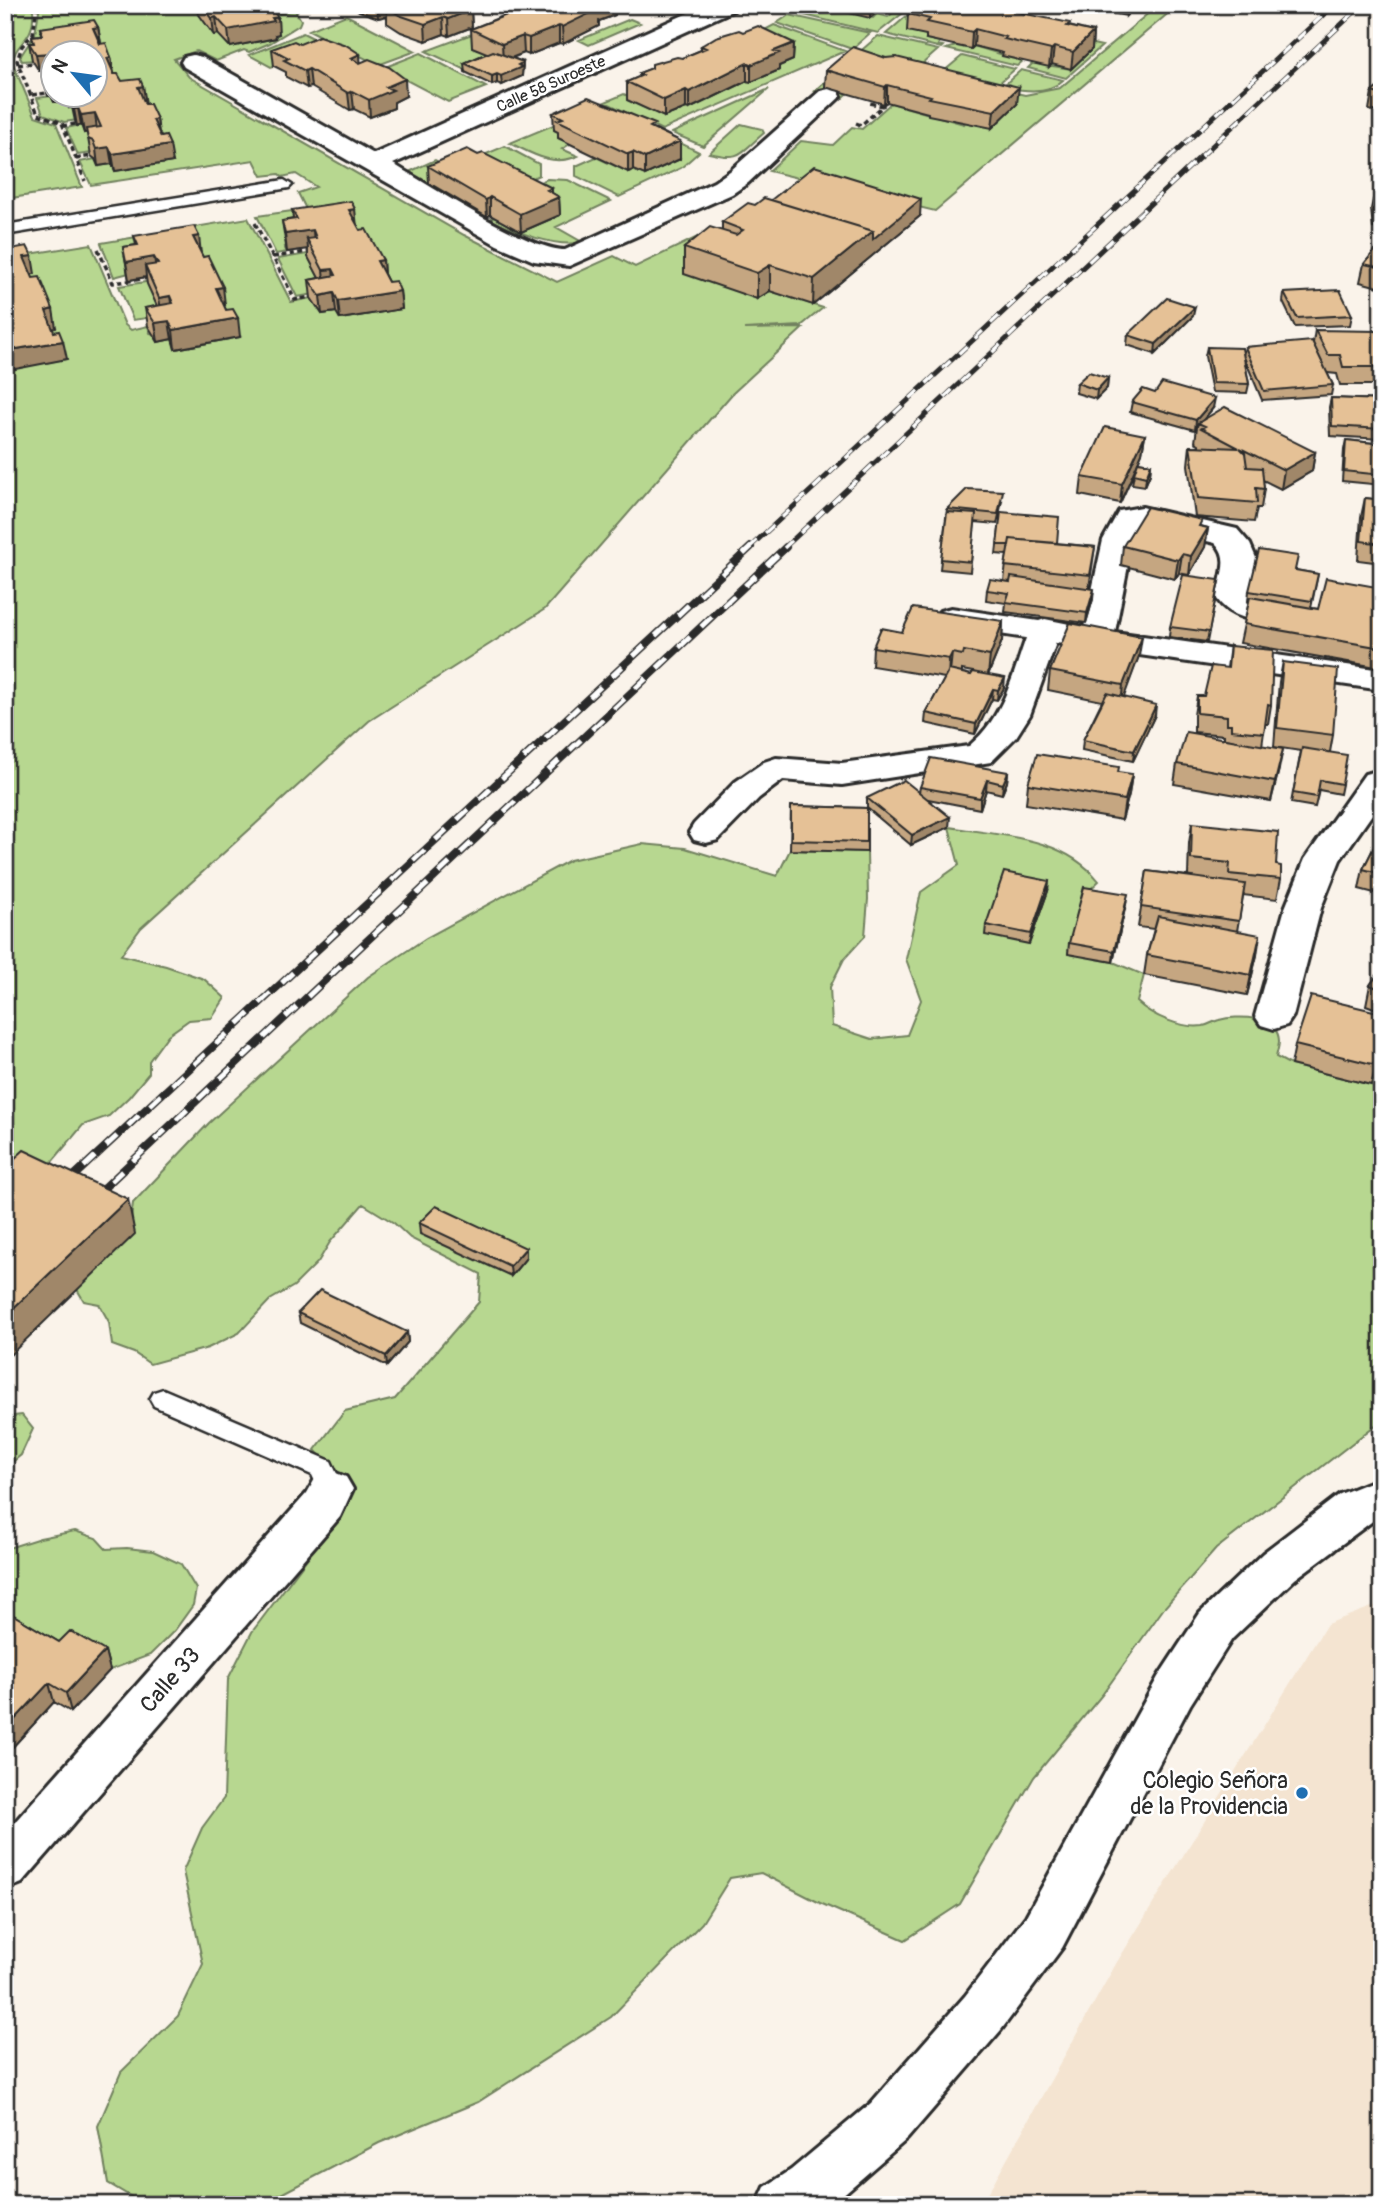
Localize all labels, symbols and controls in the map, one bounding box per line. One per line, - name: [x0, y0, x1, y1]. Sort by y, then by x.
- north arrow: [38, 38, 108, 108]
- street label: Calle 58 Suroeste: [493, 51, 609, 117]
- text: N: [46, 55, 74, 78]
- street label: Calle 33: [134, 1641, 206, 1719]
- place label: Colegio Señora de la Providencia: [1130, 1766, 1288, 1821]
- marker: Colegio Señora de la Providencia: [1294, 1785, 1310, 1801]

